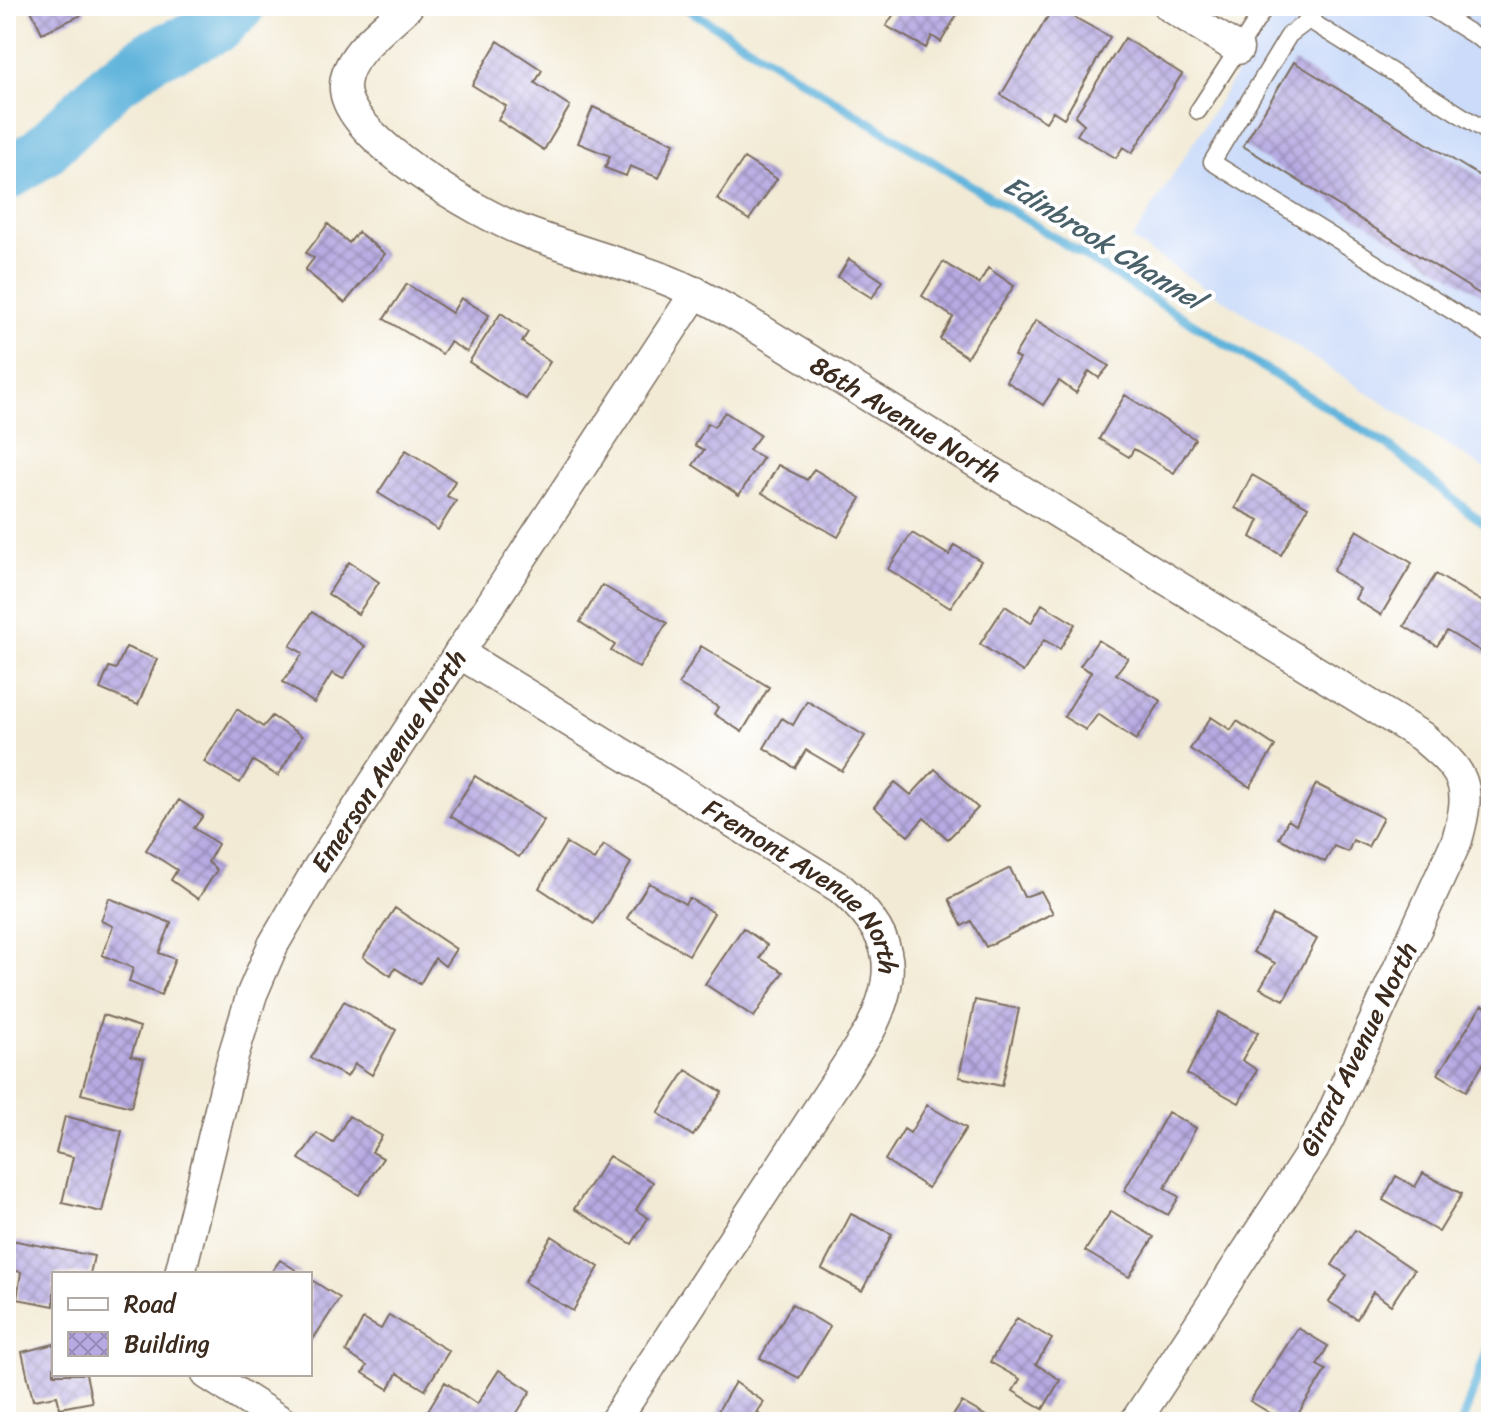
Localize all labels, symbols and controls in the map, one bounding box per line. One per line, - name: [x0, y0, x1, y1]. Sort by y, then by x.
- water label: Edinbrook Channel: [994, 161, 1219, 327]
- street label: 86th Avenue North: [801, 342, 1011, 496]
- street label: Emerson Avenue North: [298, 640, 479, 882]
- street label: Fremont Avenue North: [694, 786, 911, 975]
- street label: Girard Avenue North: [1286, 934, 1430, 1164]
- legend: [52, 1272, 312, 1376]
- text: Road: [124, 1283, 178, 1325]
- text: Building: [124, 1323, 210, 1365]

